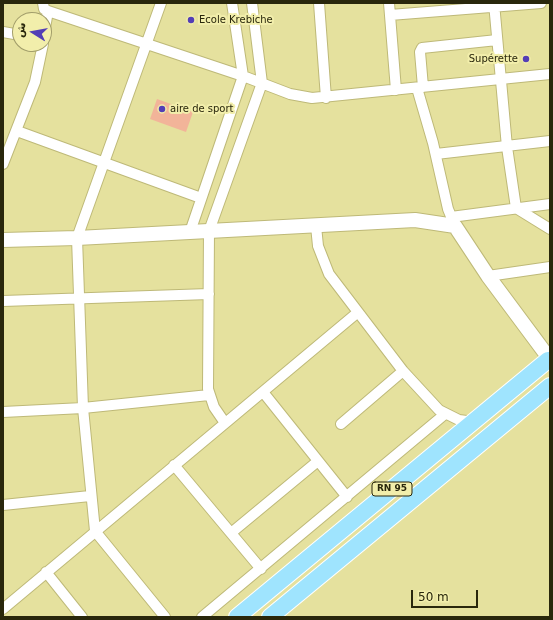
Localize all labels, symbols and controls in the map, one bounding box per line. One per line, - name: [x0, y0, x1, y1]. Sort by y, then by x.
- north arrow: [12, 12, 52, 52]
- place label: Ecole Krebiche: [199, 14, 273, 26]
- marker: Ecole Krebiche: [186, 15, 196, 25]
- text: ش: [13, 21, 29, 39]
- place label: Supérette: [469, 53, 518, 65]
- marker: Supérette: [521, 54, 531, 64]
- place label: aire de sport: [170, 103, 234, 115]
- marker: aire de sport: [157, 104, 167, 114]
- road number: RN 95: [372, 482, 412, 496]
- scale bar: [413, 582, 480, 608]
- text: 50 m: [418, 590, 449, 604]

